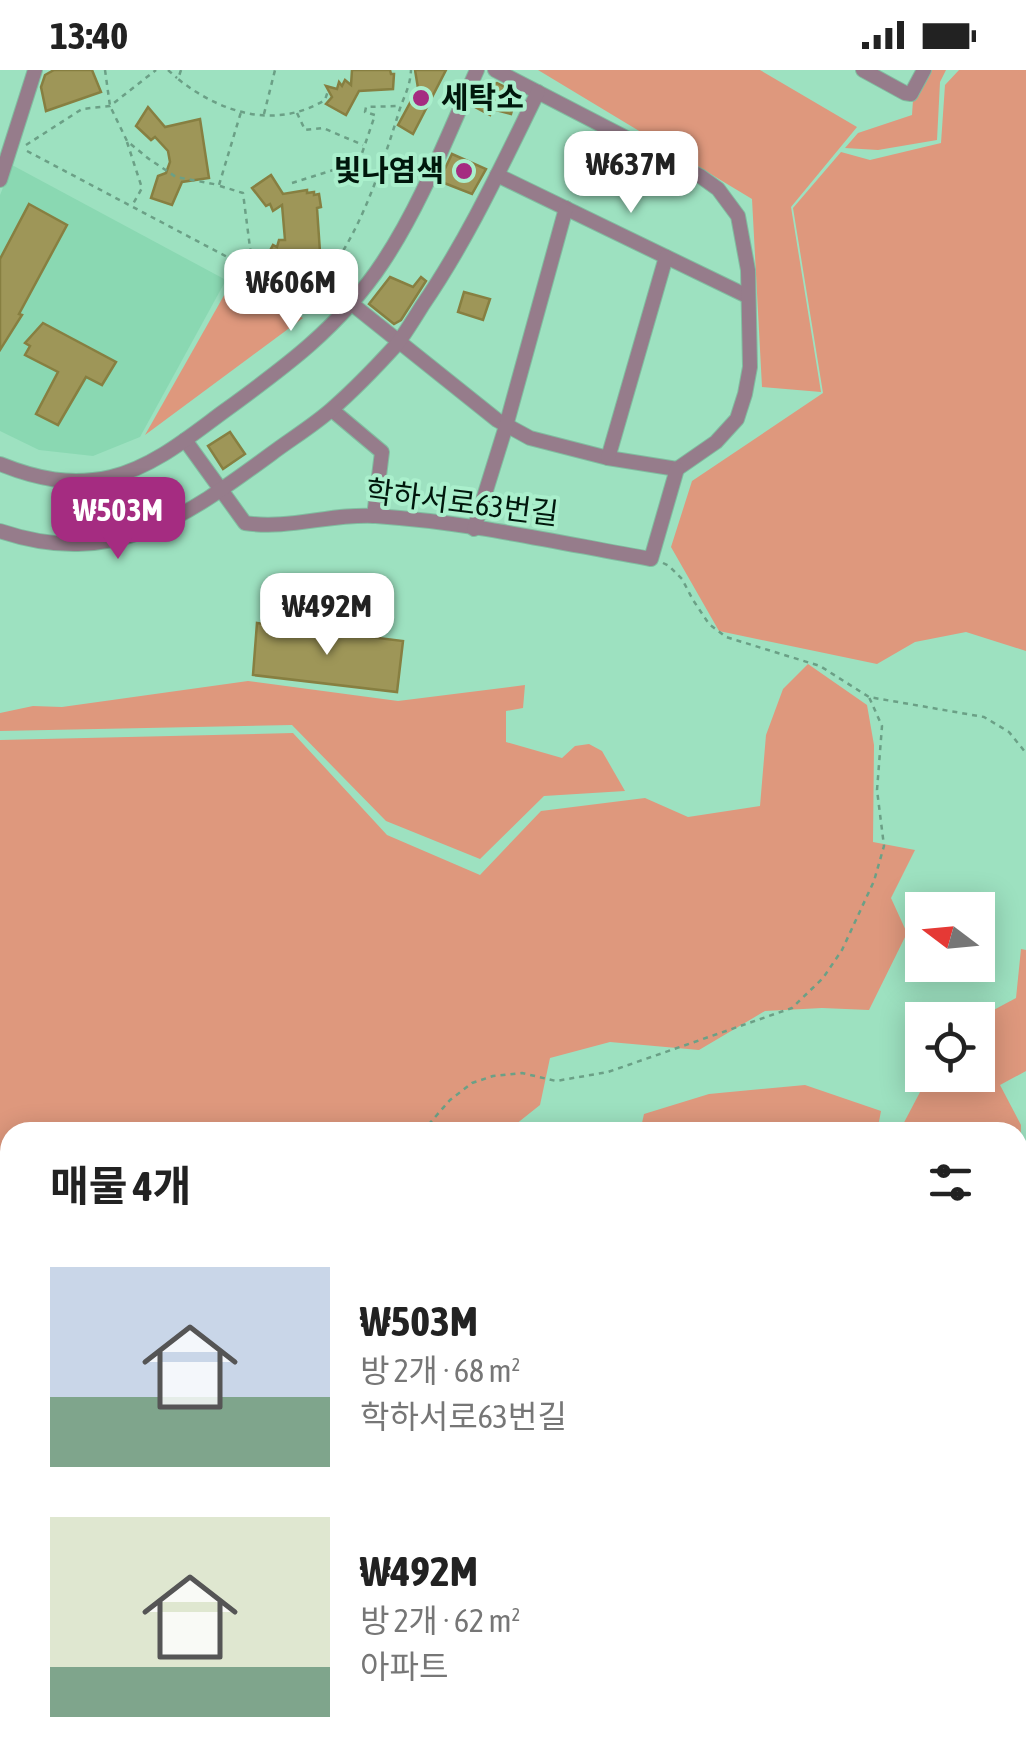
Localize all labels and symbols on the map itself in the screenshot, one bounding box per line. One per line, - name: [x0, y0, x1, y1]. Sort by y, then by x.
- place label: 세탁소: [441, 80, 524, 114]
- marker: 세탁소: [410, 87, 432, 109]
- pin: ₩637M: [561, 131, 701, 216]
- place label: 빛나염색: [334, 153, 444, 187]
- marker: 빛나염색: [453, 160, 475, 182]
- pin: ₩606M: [221, 249, 361, 334]
- street label: 학하서로63번길: [364, 473, 560, 531]
- pin: ₩503M: [48, 477, 188, 562]
- pin: ₩492M: [257, 573, 397, 658]
- north arrow: [905, 892, 995, 982]

